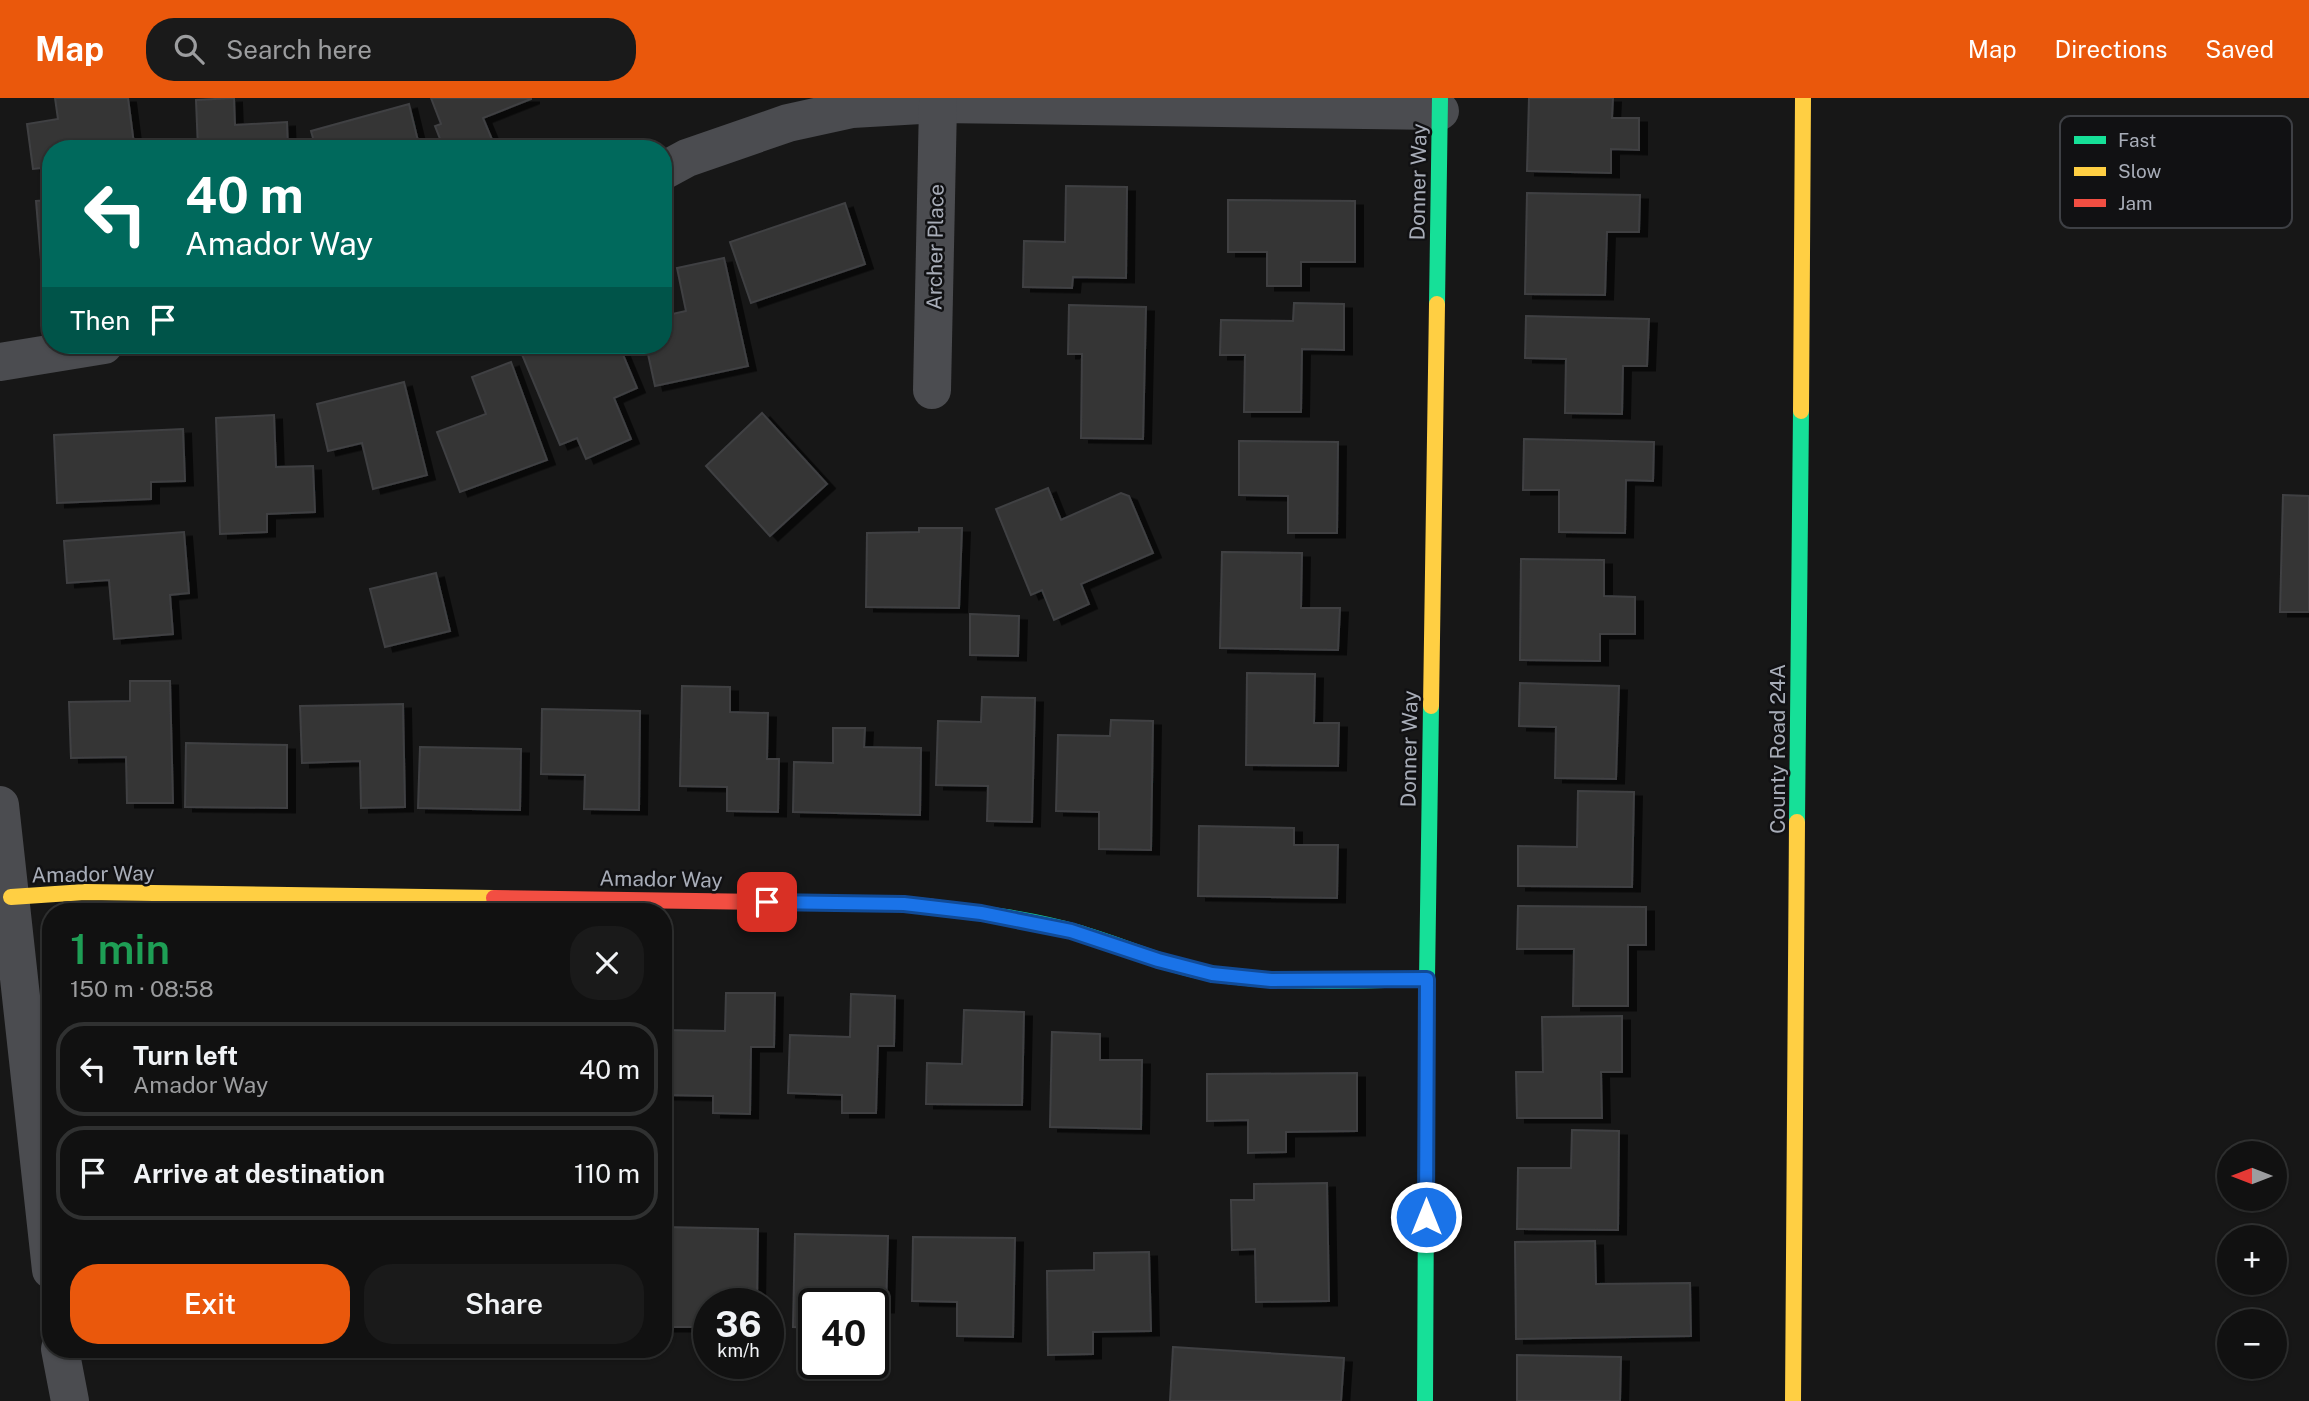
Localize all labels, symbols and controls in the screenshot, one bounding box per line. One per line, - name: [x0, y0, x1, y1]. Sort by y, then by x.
- search box: [146, 18, 636, 81]
- text: Map: [35, 30, 104, 68]
- icon: search: [170, 30, 208, 68]
- text: Search here: [226, 34, 372, 65]
- text: Map: [1968, 35, 2017, 63]
- text: Directions: [2055, 35, 2167, 63]
- text: Saved: [2205, 35, 2274, 63]
- legend: [2060, 116, 2292, 228]
- street label: Donner Way: [1404, 123, 1432, 241]
- text: Fast: [2118, 129, 2156, 151]
- text: Slow: [2118, 160, 2162, 182]
- text: 40 m: [185, 166, 304, 224]
- icon: left: [70, 168, 161, 259]
- street label: Archer Place: [921, 184, 949, 310]
- text: Jam: [2118, 192, 2152, 214]
- text: Amador Way: [185, 225, 373, 262]
- icon: arrive: [144, 301, 182, 339]
- text: Then: [70, 305, 130, 336]
- street label: County Road 24A: [1765, 664, 1790, 834]
- street label: Donner Way: [1395, 690, 1423, 808]
- street label: Amador Way: [31, 860, 155, 888]
- street label: Amador Way: [599, 865, 723, 893]
- pin: [737, 872, 797, 932]
- icon: arrive: [748, 883, 786, 921]
- text: 1 min: [70, 924, 170, 973]
- button: close: [570, 926, 644, 1000]
- text: 150 m · 08:58: [70, 975, 214, 1002]
- text: Turn left: [133, 1040, 238, 1071]
- icon: left: [74, 1050, 112, 1088]
- text: 40 m: [579, 1054, 640, 1085]
- text: Amador Way: [133, 1071, 268, 1098]
- north arrow: [2217, 1141, 2287, 1211]
- map controls: [2217, 1141, 2287, 1379]
- icon: arrive: [74, 1154, 112, 1192]
- text: Arrive at destination: [133, 1158, 385, 1189]
- text: 110 m: [574, 1158, 640, 1189]
- position arrow: [1389, 1180, 1463, 1254]
- button: +: [2217, 1225, 2287, 1295]
- button: Exit: [70, 1264, 350, 1344]
- button: Share: [364, 1264, 644, 1344]
- speed limit sign: 40: [798, 1288, 889, 1379]
- text: 36: [715, 1304, 762, 1345]
- button: −: [2217, 1309, 2287, 1379]
- text: km/h: [717, 1340, 760, 1361]

